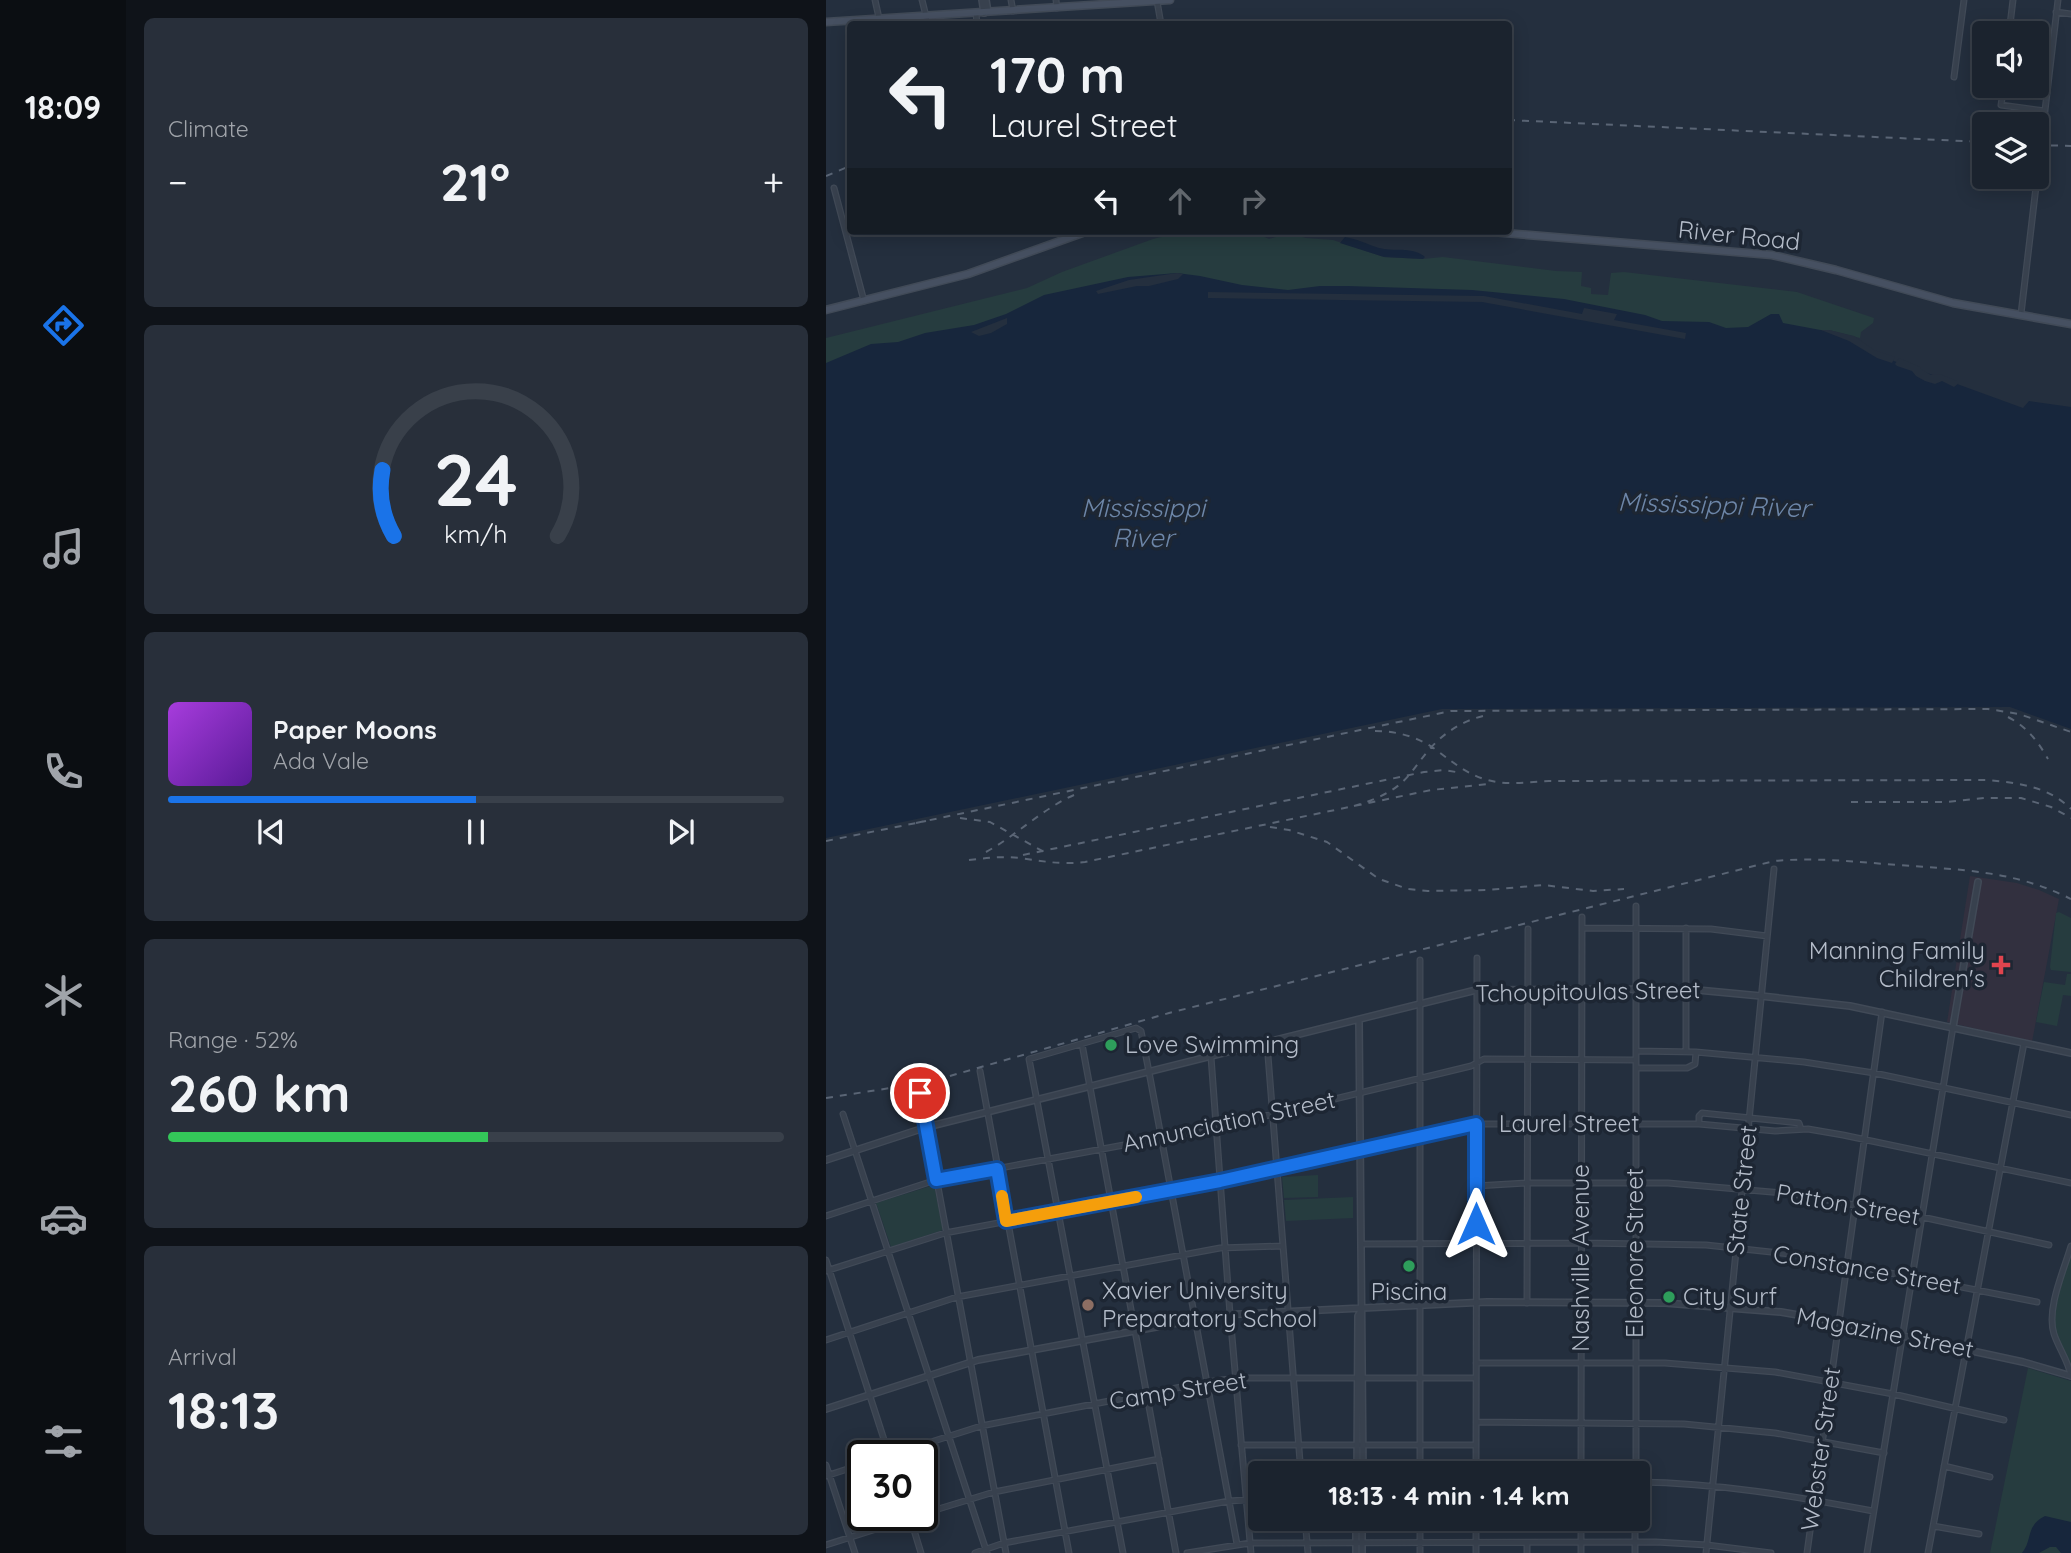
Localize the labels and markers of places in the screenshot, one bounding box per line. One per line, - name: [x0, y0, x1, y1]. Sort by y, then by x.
- place label: Manning Family Children's: [1809, 935, 1985, 993]
- marker: Manning Family Children's: [1991, 955, 2011, 975]
- place label: Love Swimming: [1125, 1029, 1299, 1059]
- marker: Love Swimming: [1103, 1037, 1119, 1053]
- pin: [890, 1063, 950, 1123]
- marker: Piscina: [1401, 1258, 1417, 1274]
- place label: Xavier University Preparatory School: [1102, 1275, 1317, 1333]
- place label: Piscina: [1371, 1276, 1447, 1306]
- place label: City Surf: [1683, 1281, 1778, 1311]
- marker: City Surf: [1661, 1289, 1677, 1305]
- marker: Xavier University Preparatory School: [1080, 1297, 1096, 1313]

